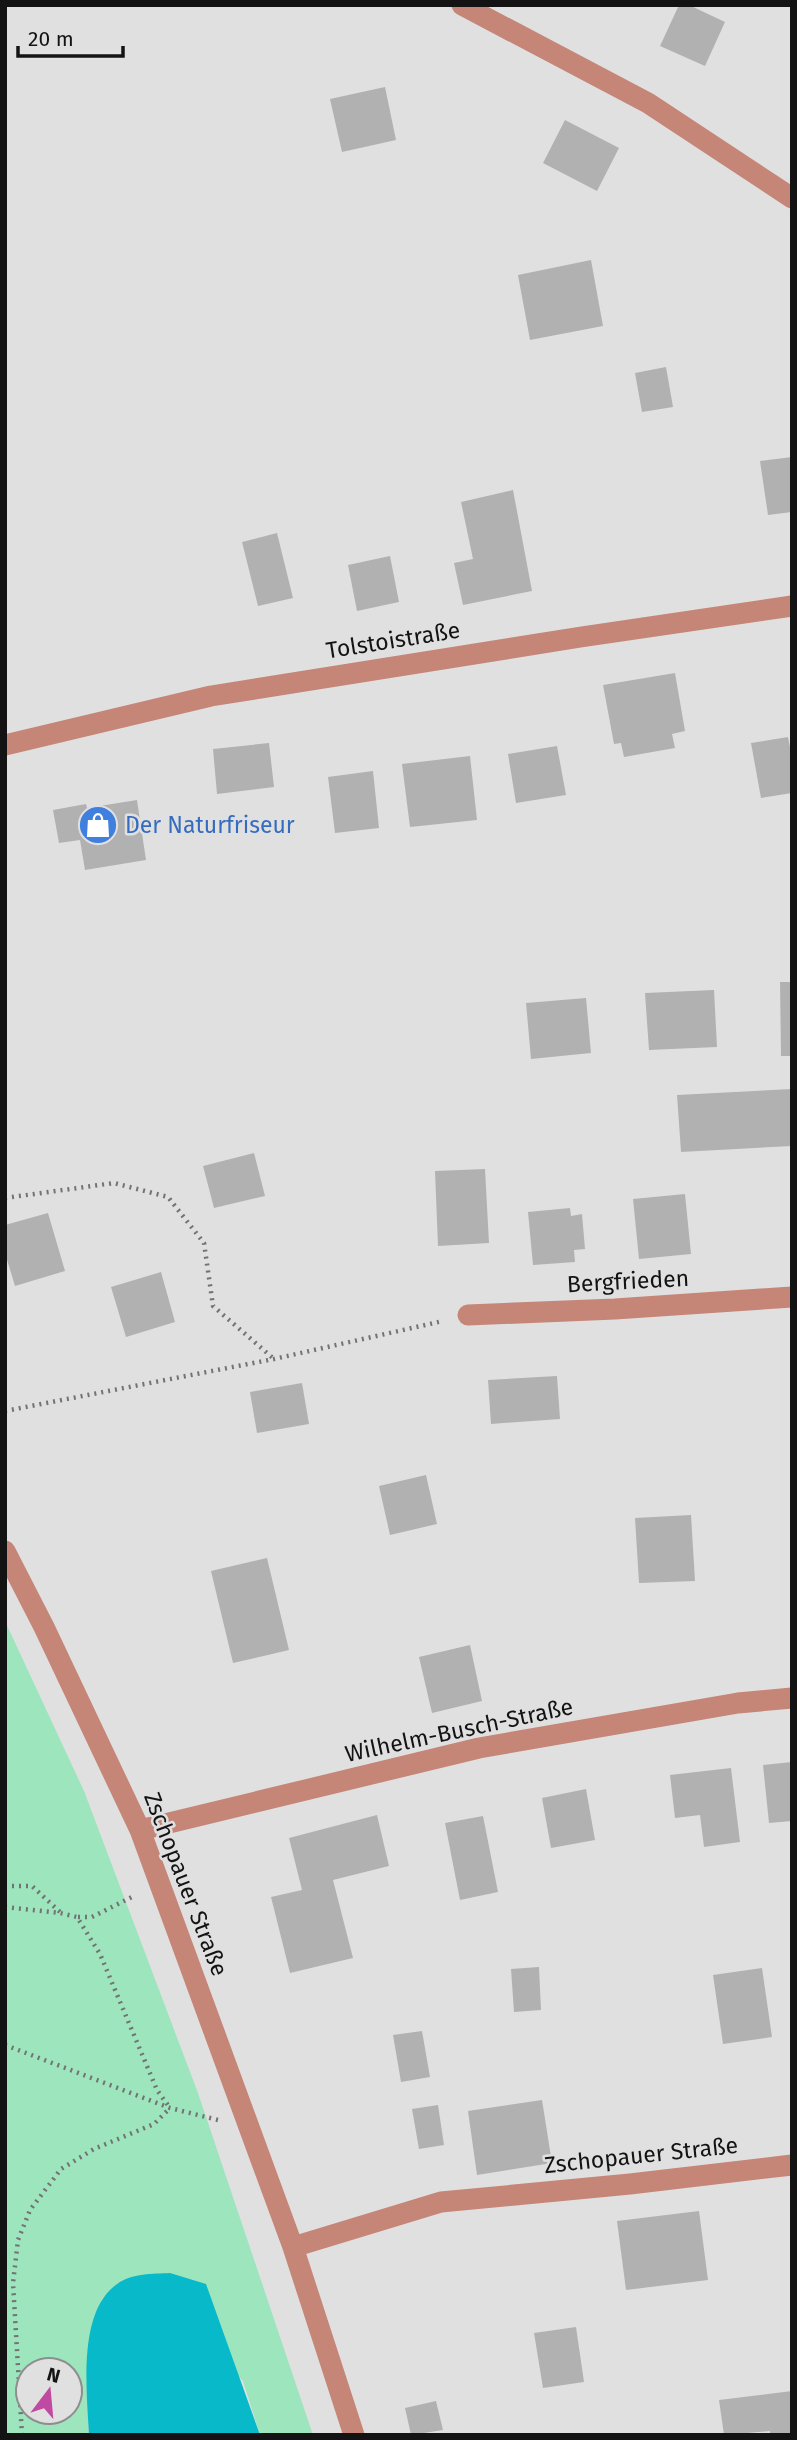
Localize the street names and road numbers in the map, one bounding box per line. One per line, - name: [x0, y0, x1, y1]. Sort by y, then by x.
- street label: Tolstoistraße: [324, 616, 462, 664]
- street label: Bergfrieden: [566, 1264, 690, 1298]
- street label: Wilhelm-Busch-Straße: [342, 1692, 576, 1768]
- street label: Zschopauer Straße: [138, 1788, 234, 1980]
- street label: Zschopauer Straße: [543, 2131, 739, 2179]

